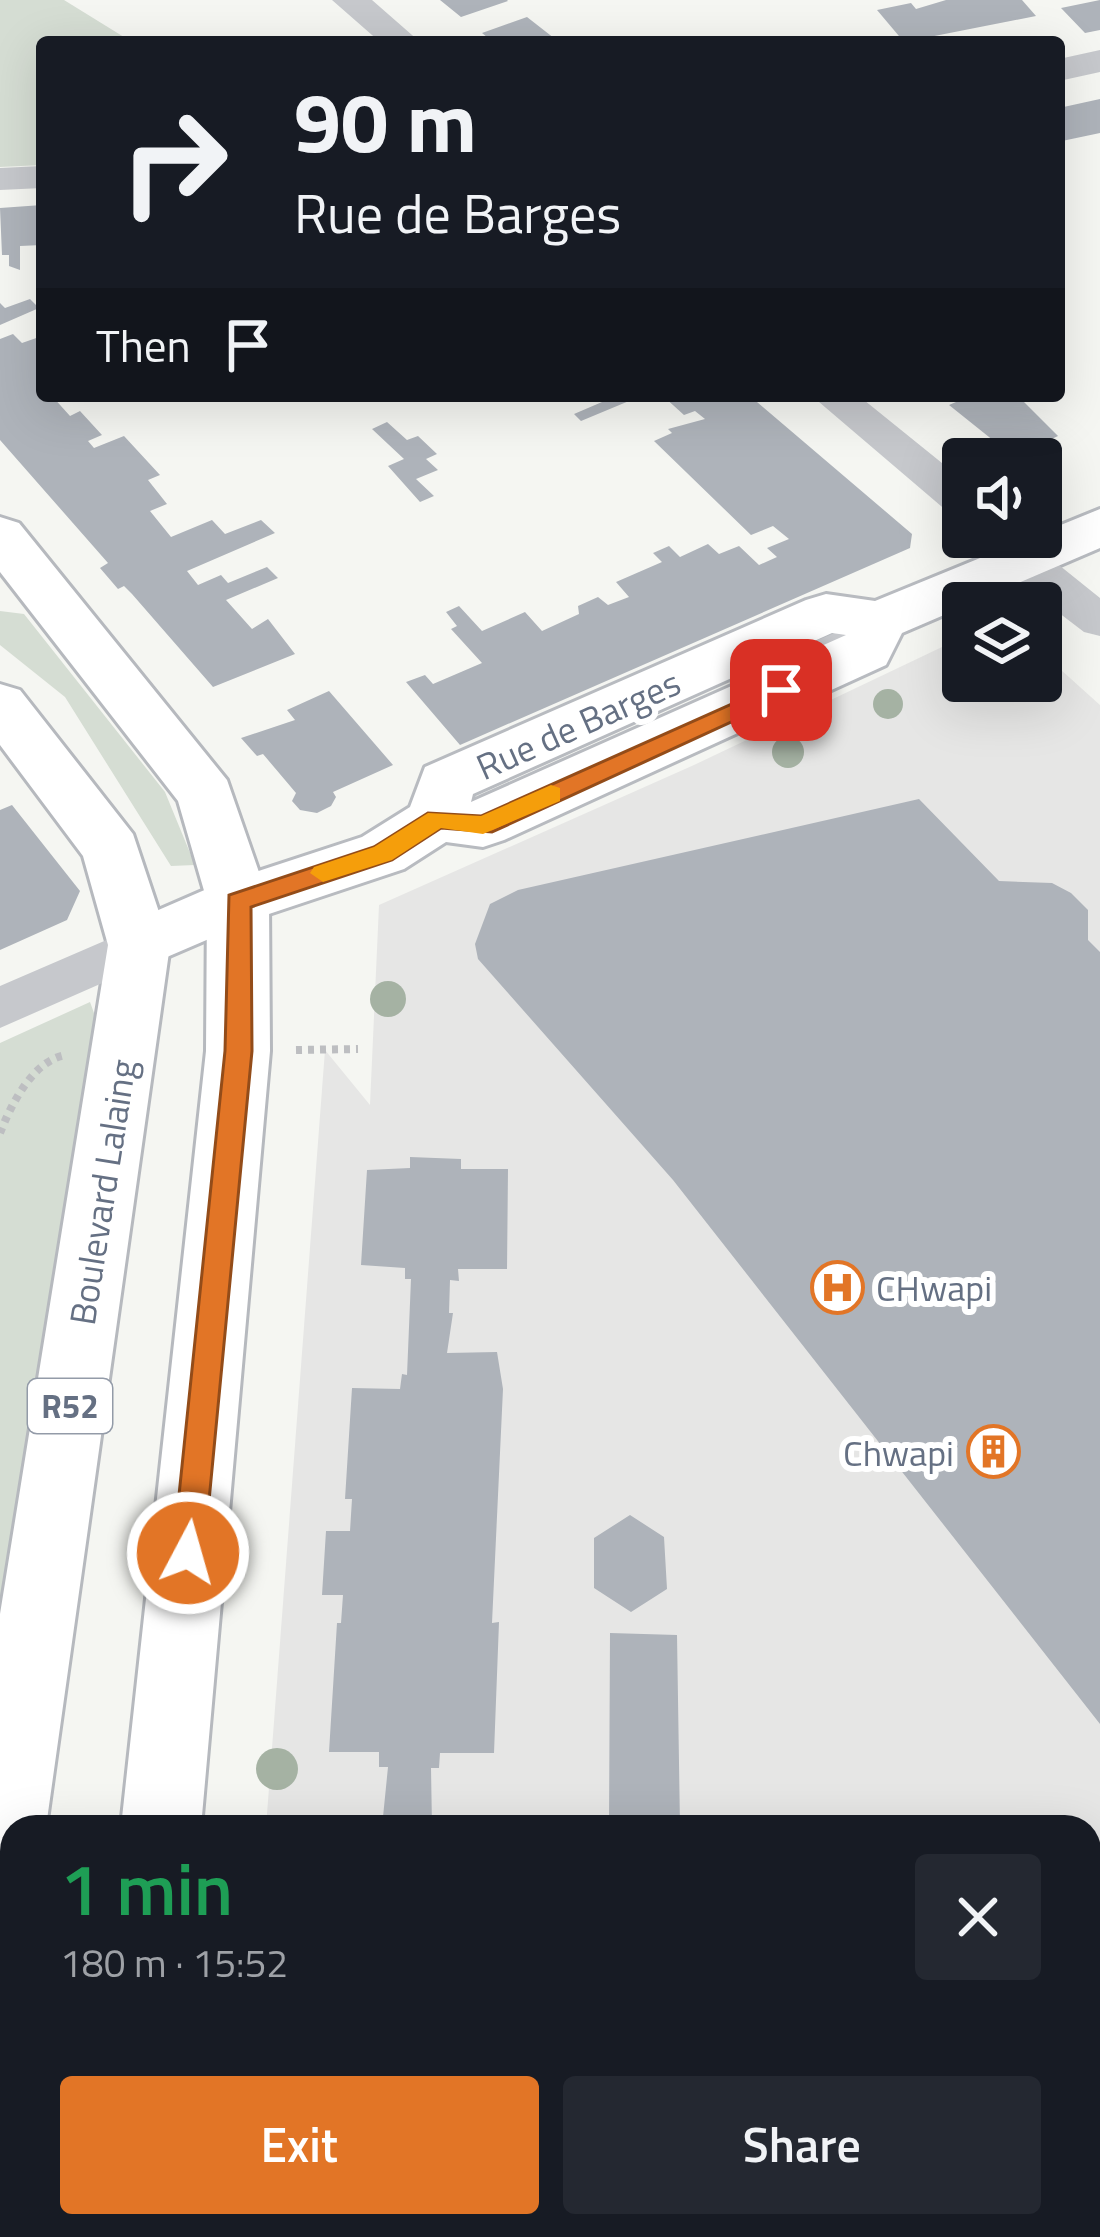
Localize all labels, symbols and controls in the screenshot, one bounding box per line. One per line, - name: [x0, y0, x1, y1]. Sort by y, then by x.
- text: 90 m: [294, 57, 477, 185]
- icon: right: [96, 84, 252, 240]
- text: Rue de Barges: [294, 172, 621, 254]
- text: Then: [96, 311, 191, 379]
- icon: arrive: [215, 312, 281, 378]
- map controls: [942, 438, 1062, 702]
- button: sound: [942, 438, 1062, 558]
- button: layers: [942, 582, 1062, 702]
- pin: [730, 639, 832, 741]
- street label: Rue de Barges: [467, 654, 689, 794]
- icon: arrive: [748, 657, 814, 723]
- street label: Boulevard Lalaing: [54, 1055, 150, 1329]
- hospital icon: CHwapi: [809, 1259, 865, 1315]
- place label: CHwapi: [876, 1260, 992, 1315]
- road number: R52: [28, 1379, 112, 1433]
- building icon: Chwapi: [965, 1424, 1021, 1480]
- place label: Chwapi: [843, 1425, 954, 1480]
- position arrow: [125, 1490, 251, 1616]
- text: 1 min: [60, 1833, 233, 1943]
- button: close: [915, 1854, 1041, 1980]
- text: 180 m · 15:52: [60, 1933, 288, 1992]
- button: Exit: [60, 2076, 539, 2214]
- button: Share: [563, 2076, 1041, 2214]

